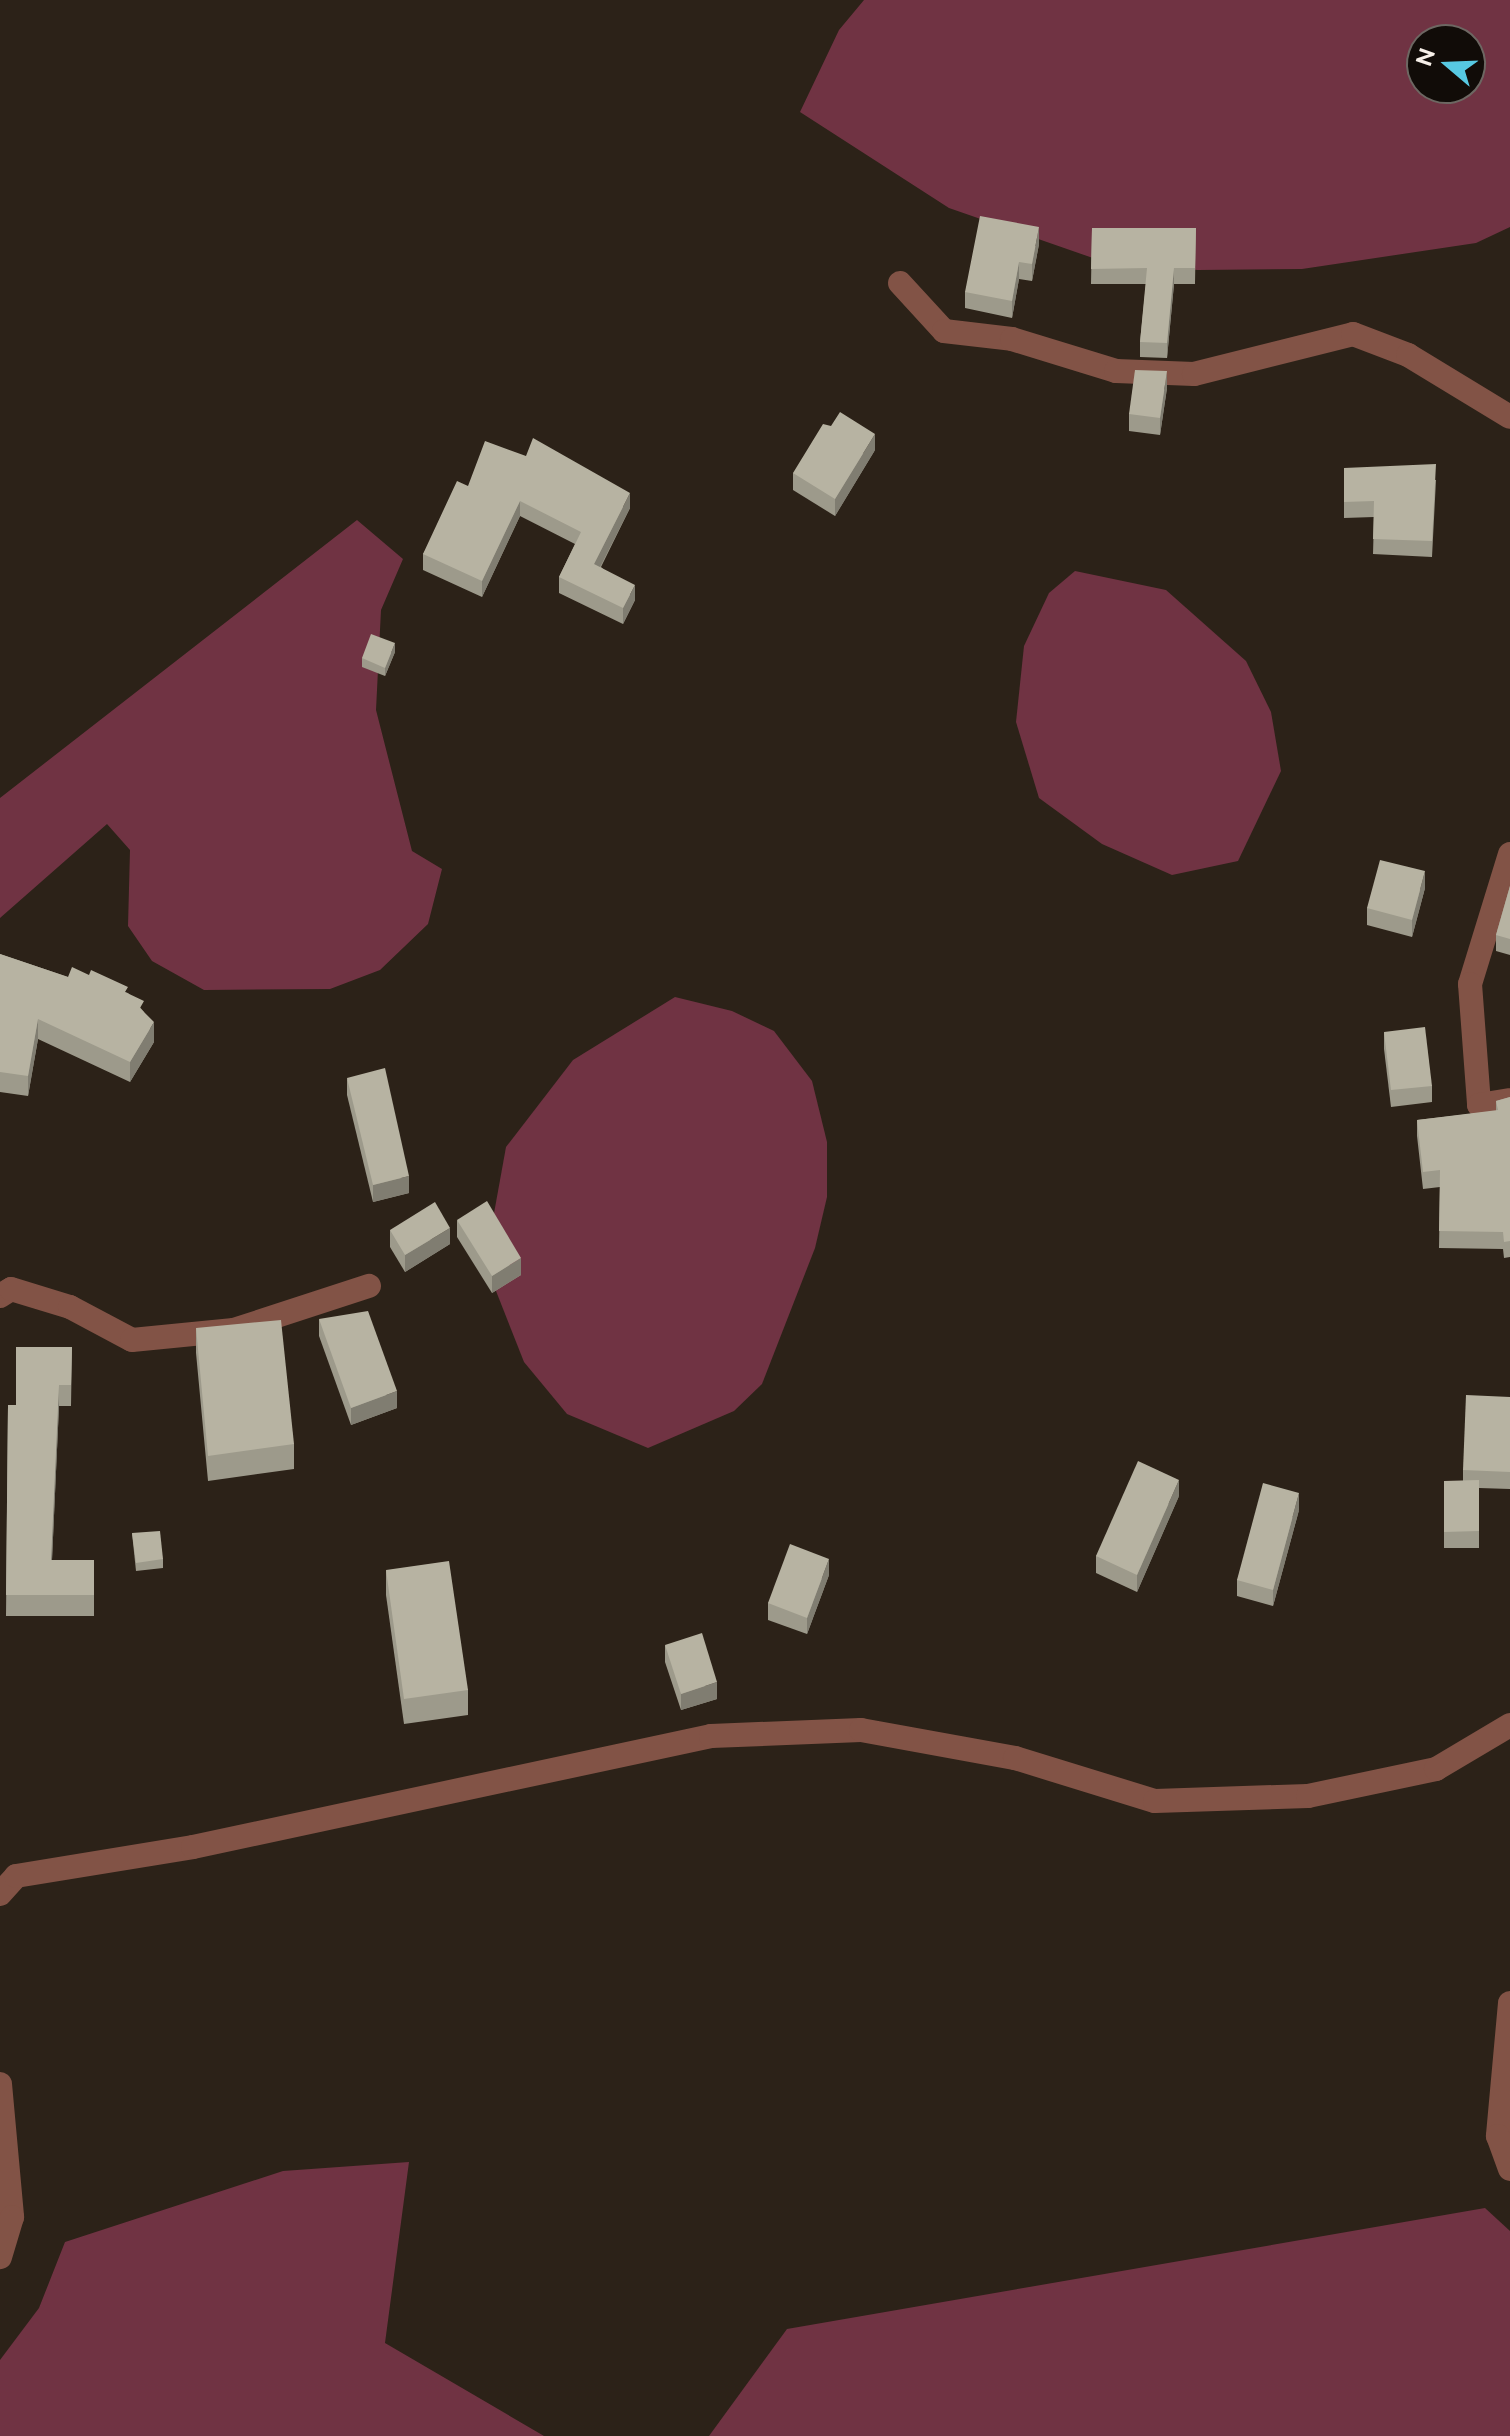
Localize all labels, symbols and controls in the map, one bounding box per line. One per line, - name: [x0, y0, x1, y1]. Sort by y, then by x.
- north arrow: [1406, 24, 1486, 104]
- text: N: [1410, 45, 1440, 69]

